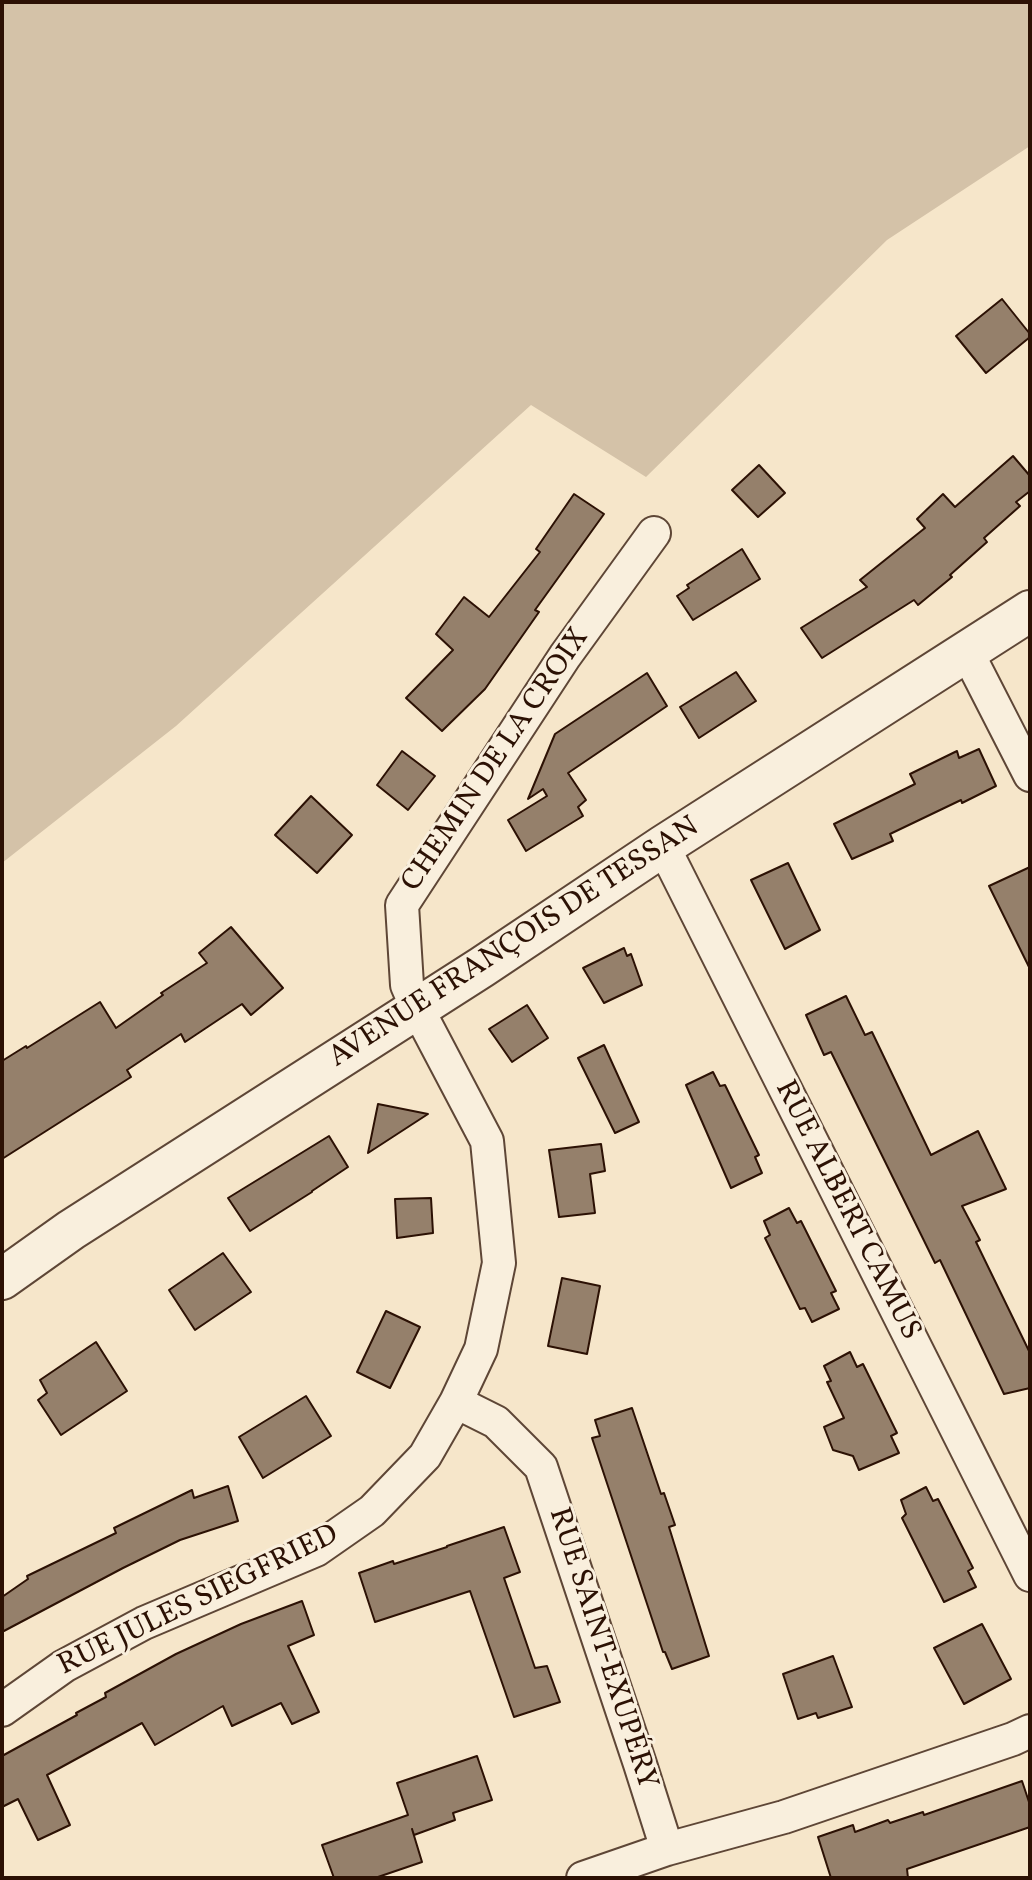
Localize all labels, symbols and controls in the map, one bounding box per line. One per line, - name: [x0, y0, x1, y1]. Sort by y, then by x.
- street label: CHEMIN DE LA CROIX: [396, 623, 598, 899]
- street label: AVENUE FRANÇOIS DE TESSAN: [323, 811, 707, 1077]
- street label: RUE ALBERT CAMUS: [765, 1075, 927, 1347]
- street label: RUE SAINT-EXUPÉRY: [538, 1504, 664, 1794]
- street label: RUE JULES SIEGFRIED: [53, 1518, 345, 1686]

